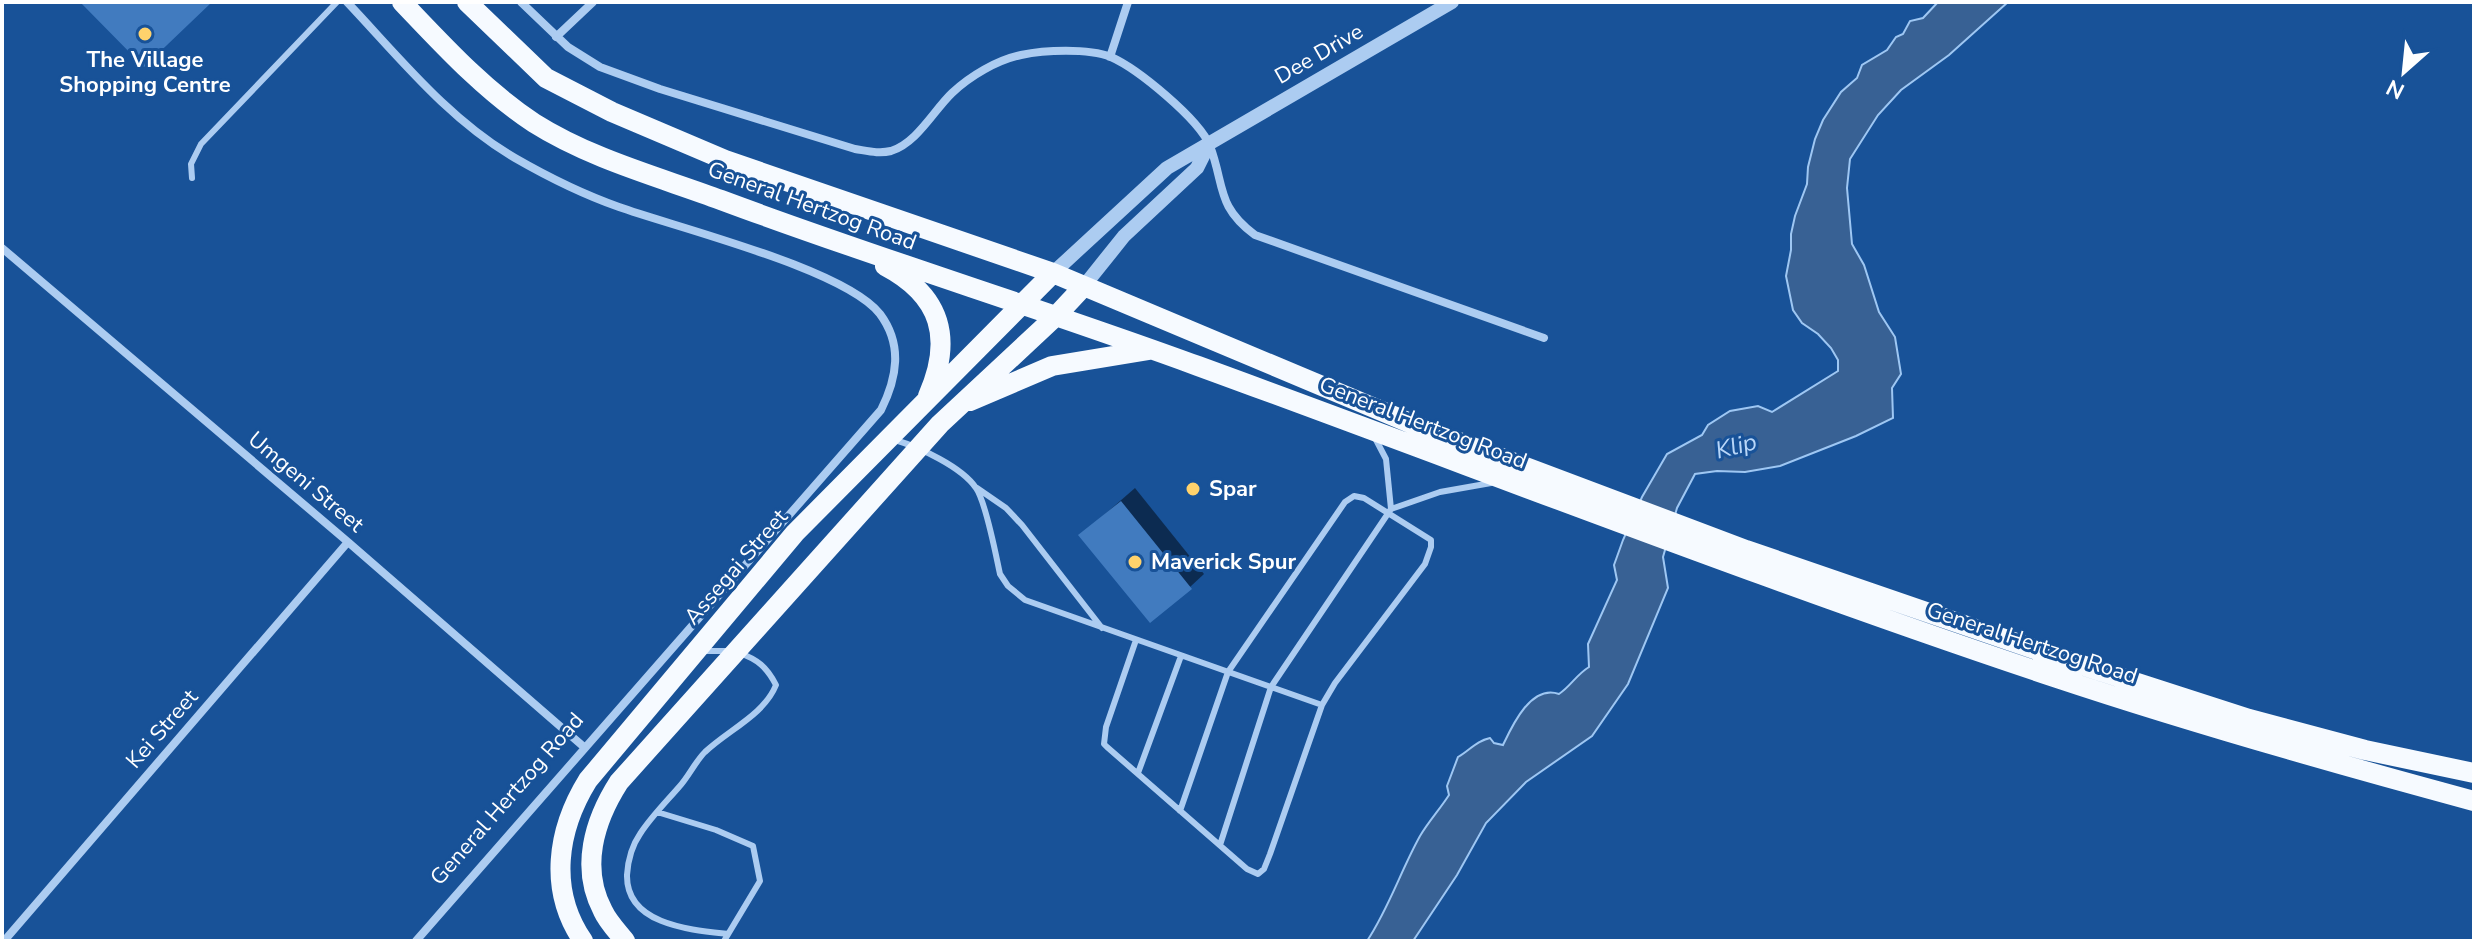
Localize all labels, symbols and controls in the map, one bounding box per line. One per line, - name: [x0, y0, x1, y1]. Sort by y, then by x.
- street label: Dee Drive: [1269, 17, 1369, 91]
- marker: The Village Shopping Centre: [136, 25, 154, 43]
- north arrow: [2364, 32, 2444, 112]
- place label: The Village Shopping Centre: [59, 45, 231, 100]
- text: N: [2381, 72, 2410, 106]
- street label: General Hertzog Road: [703, 154, 921, 258]
- street label: General Hertzog Road: [1315, 370, 1531, 476]
- street label: Umgeni Street: [242, 425, 371, 540]
- water label: Klip: [1712, 425, 1760, 467]
- place label: Spar: [1209, 474, 1257, 504]
- marker: Spar: [1184, 480, 1202, 498]
- street label: Assegai Street: [677, 503, 795, 631]
- place label: Maverick Spur: [1151, 547, 1296, 577]
- marker: Maverick Spur: [1126, 553, 1144, 571]
- street label: General Hertzog Road: [1923, 595, 2141, 691]
- street label: Kei Street: [119, 683, 205, 775]
- street label: General Hertzog Road: [424, 706, 590, 892]

